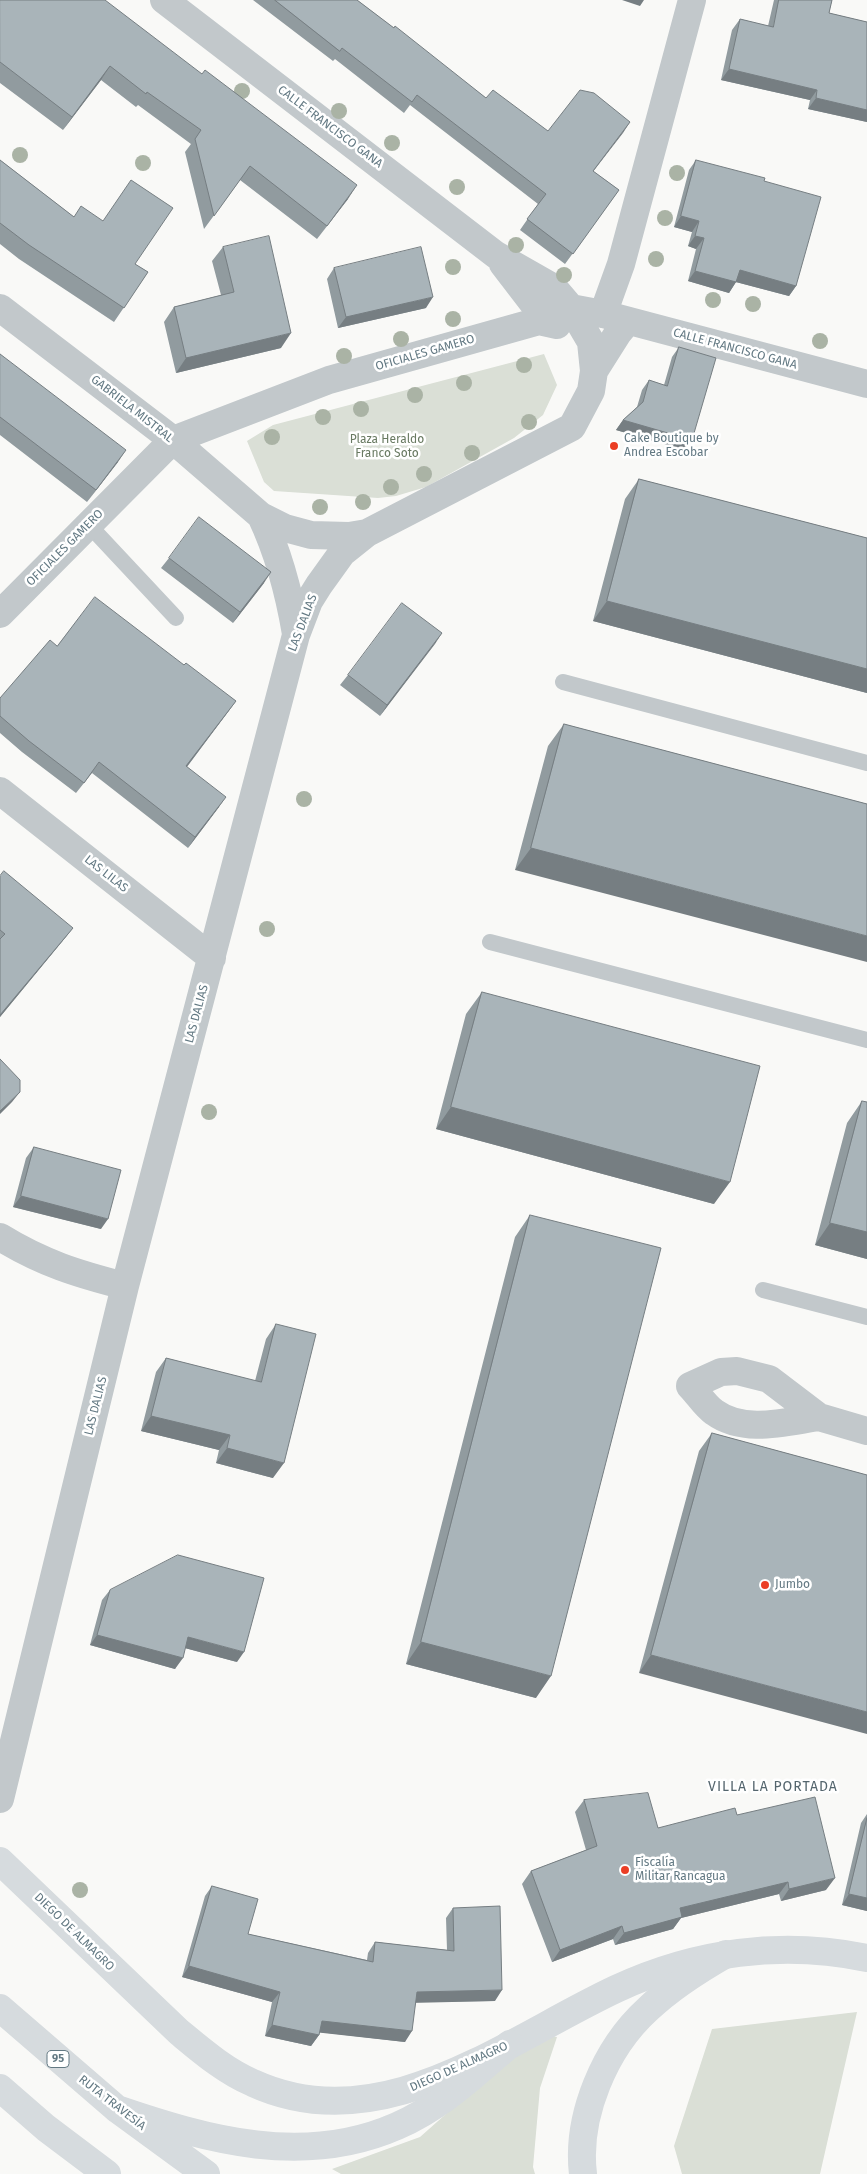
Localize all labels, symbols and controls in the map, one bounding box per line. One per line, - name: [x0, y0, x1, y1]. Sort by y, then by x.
- street label: CALLE FRANCISCO GANA: [275, 83, 385, 171]
- street label: CALLE FRANCISCO GANA: [671, 326, 799, 372]
- street label: OFICIALES GAMERO: [374, 332, 476, 374]
- street label: GABRIELA MISTRAL: [88, 372, 176, 446]
- place label: Cake Boutique by Andrea Escobar: [624, 432, 719, 460]
- park label: Plaza Heraldo Franco Soto: [350, 433, 424, 461]
- marker: Cake Boutique by Andrea Escobar: [608, 440, 620, 452]
- street label: OFICIALES GAMERO: [24, 507, 106, 589]
- street label: LAS DALIAS: [286, 592, 320, 654]
- street label: LAS LILAS: [81, 852, 131, 896]
- street label: LAS DALIAS: [182, 983, 212, 1045]
- street label: LAS DALIAS: [82, 1375, 110, 1437]
- place label: Jumbo: [775, 1578, 810, 1592]
- marker: Jumbo: [759, 1579, 771, 1591]
- district label: VILLA LA PORTADA: [706, 1779, 840, 1795]
- place label: Fiscalía Militar Rancagua: [635, 1856, 726, 1884]
- marker: Fiscalía Militar Rancagua: [619, 1864, 631, 1876]
- street label: DIEGO DE ALMAGRO: [31, 1890, 117, 1974]
- street label: DIEGO DE ALMAGRO: [408, 2039, 510, 2095]
- road number: 95: [47, 2050, 69, 2068]
- street label: RUTA TRAVESÍA: [76, 2072, 148, 2134]

